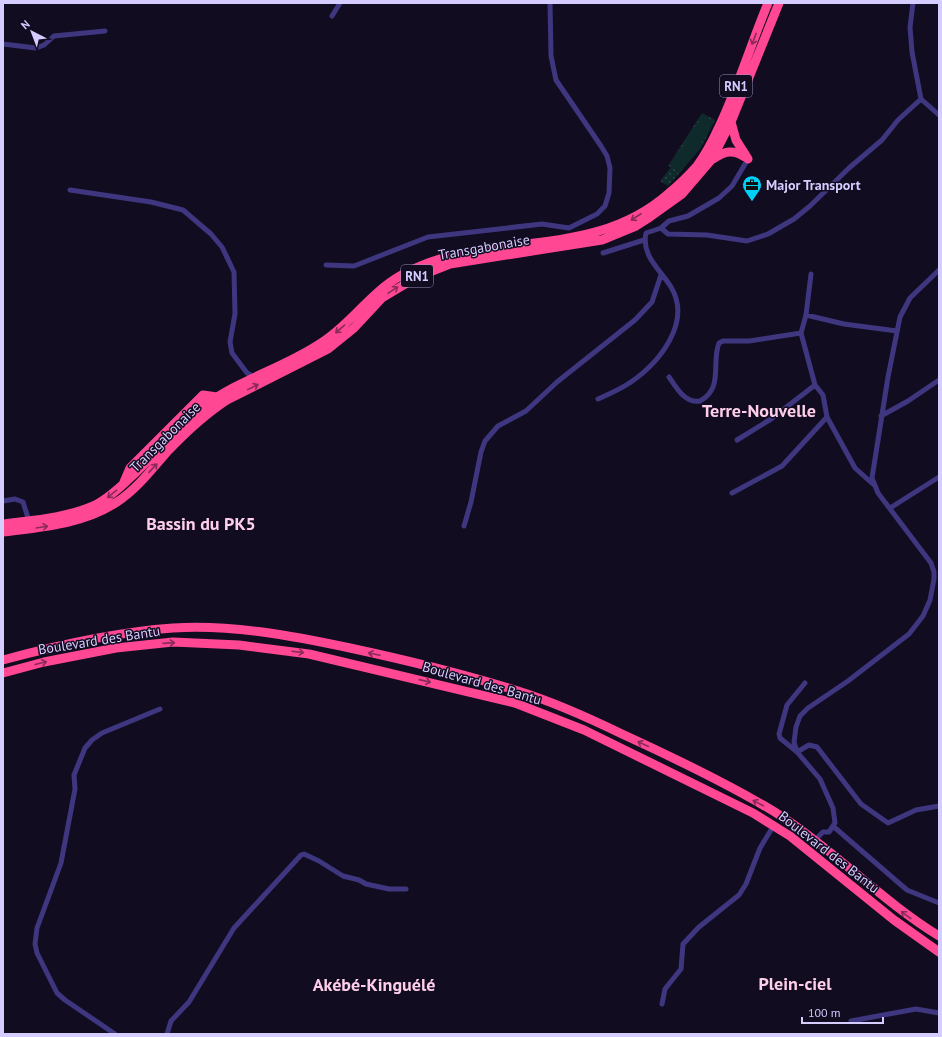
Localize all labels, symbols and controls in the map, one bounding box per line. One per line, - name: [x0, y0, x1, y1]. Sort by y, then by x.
- north arrow: [12, 12, 52, 52]
- text: N: [18, 17, 33, 32]
- one-way arrow: [750, 33, 758, 45]
- road number: RN1: [720, 75, 752, 97]
- office icon: Major Transport: [741, 174, 763, 202]
- place label: Major Transport: [766, 176, 861, 194]
- one-way arrow: [631, 213, 642, 221]
- street label: Transgabonaise: [437, 230, 531, 264]
- road number: RN1: [401, 265, 433, 287]
- one-way arrow: [388, 286, 399, 294]
- one-way arrow: [334, 325, 345, 334]
- one-way arrow: [247, 383, 259, 390]
- street label: Transgabonaise: [126, 398, 204, 476]
- district label: Terre-Nouvelle: [702, 399, 816, 422]
- one-way arrow: [149, 463, 158, 473]
- one-way arrow: [106, 490, 117, 498]
- district label: Bassin du PK5: [146, 512, 256, 535]
- one-way arrow: [35, 523, 48, 531]
- street label: Boulevard des Bantu: [37, 621, 161, 659]
- one-way arrow: [162, 639, 175, 646]
- one-way arrow: [291, 648, 304, 656]
- one-way arrow: [368, 649, 381, 657]
- street label: Boulevard des Bantu: [420, 657, 544, 709]
- one-way arrow: [34, 659, 47, 666]
- one-way arrow: [418, 677, 431, 685]
- one-way arrow: [637, 739, 649, 747]
- one-way arrow: [753, 799, 765, 806]
- street label: Boulevard des Bantu: [775, 807, 883, 897]
- one-way arrow: [901, 911, 912, 919]
- district label: Plein-ciel: [759, 972, 832, 995]
- district label: Akébé-Kinguélé: [313, 973, 435, 996]
- scale bar: [802, 999, 883, 1025]
- text: 100 m: [808, 1005, 841, 1020]

